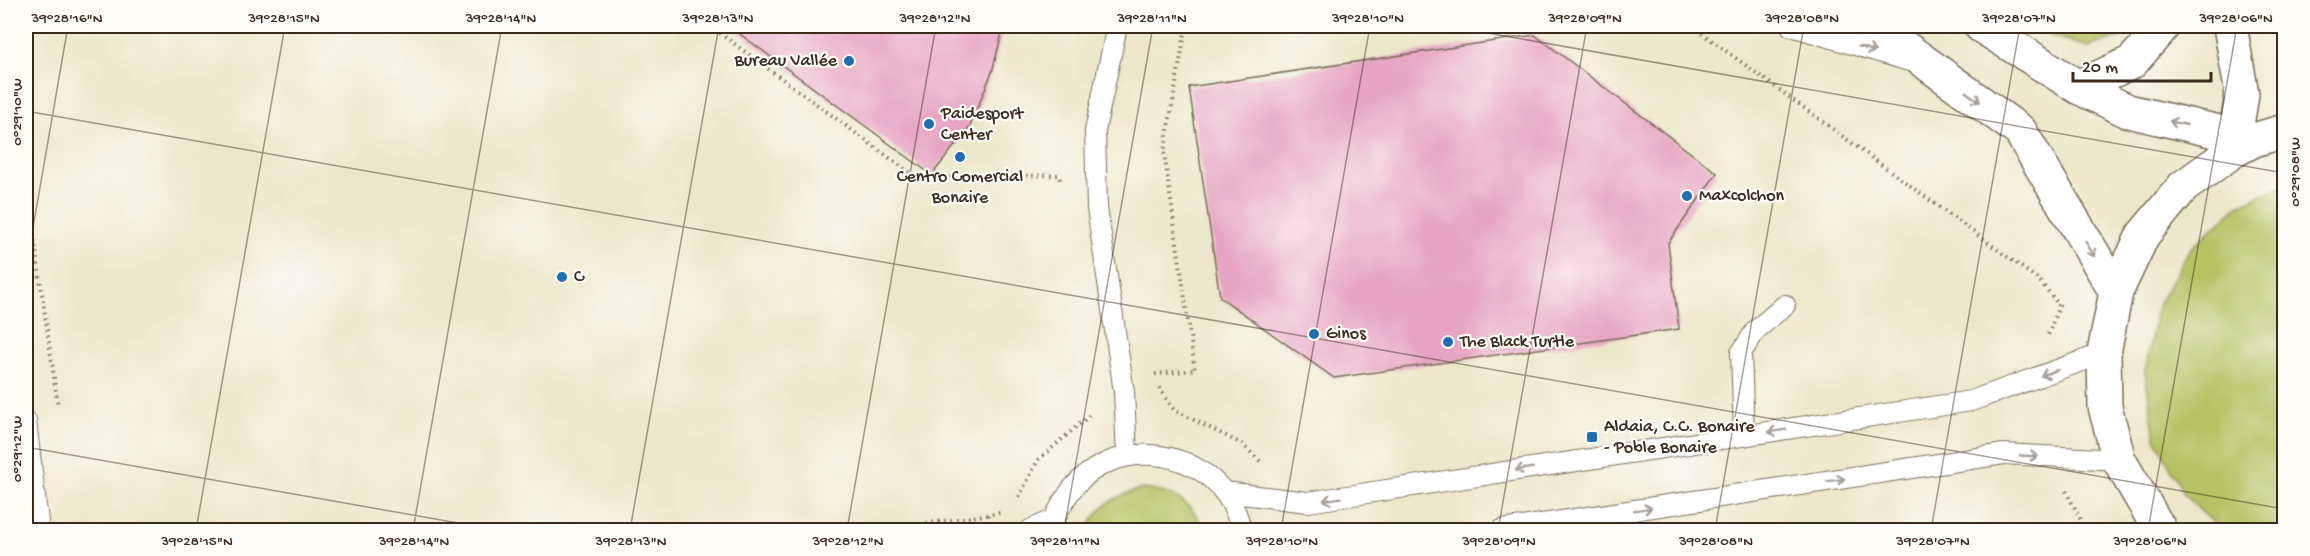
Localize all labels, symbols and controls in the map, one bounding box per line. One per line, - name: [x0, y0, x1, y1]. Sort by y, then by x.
- text: 39°28'16"N: [30, 10, 103, 28]
- text: 39°28'15"N: [247, 10, 320, 28]
- text: 39°28'14"N: [465, 10, 537, 28]
- text: 39°28'13"N: [681, 10, 754, 28]
- text: 39°28'12"N: [899, 10, 971, 28]
- text: 39°28'11"N: [1116, 10, 1187, 28]
- text: 39°28'10"N: [1331, 10, 1404, 28]
- text: 39°28'09"N: [1547, 10, 1622, 28]
- text: 39°28'08"N: [1764, 10, 1839, 28]
- text: 39°28'07"N: [1981, 10, 2056, 28]
- text: 39°28'06"N: [2198, 10, 2273, 28]
- one-way arrow: [1857, 44, 1876, 55]
- scale bar: [2073, 45, 2211, 83]
- place label: Bureau Vallée: [733, 51, 838, 72]
- marker: Bureau Vallée: [842, 54, 856, 68]
- text: 20 m: [2082, 58, 2118, 79]
- text: 0°29'10"W: [9, 78, 27, 146]
- one-way arrow: [1965, 91, 1981, 104]
- place label: Paidesport Center: [940, 104, 1025, 146]
- one-way arrow: [2169, 116, 2188, 128]
- marker: Paidesport Center: [922, 117, 936, 131]
- text: 0°29'08"W: [2287, 137, 2305, 207]
- marker: Centro Comercial Bonaire: [953, 150, 967, 164]
- place label: Centro Comercial Bonaire: [897, 167, 1023, 209]
- place label: Maxcolchon: [1699, 186, 1785, 207]
- marker: Maxcolchon: [1680, 189, 1694, 203]
- one-way arrow: [2085, 240, 2097, 257]
- place label: C: [574, 267, 585, 288]
- marker: C: [555, 270, 569, 284]
- place label: Ginos: [1326, 324, 1367, 345]
- marker: Ginos: [1307, 327, 1321, 341]
- place label: The Black Turtle: [1459, 332, 1575, 353]
- marker: The Black Turtle: [1441, 335, 1455, 349]
- one-way arrow: [2040, 369, 2059, 380]
- text: 0°29'12"W: [9, 416, 27, 482]
- place label: Aldaia, C.C. Bonaire - Poble Bonaire: [1604, 417, 1755, 459]
- one-way arrow: [1768, 425, 1787, 436]
- marker: Aldaia, C.C. Bonaire - Poble Bonaire: [1585, 430, 1599, 444]
- one-way arrow: [2018, 450, 2038, 461]
- one-way arrow: [1515, 464, 1535, 475]
- one-way arrow: [1825, 474, 1845, 485]
- one-way arrow: [1322, 493, 1342, 504]
- one-way arrow: [1633, 503, 1652, 514]
- text: 39°28'15"N: [160, 533, 233, 551]
- text: 39°28'14"N: [378, 533, 450, 551]
- text: 39°28'13"N: [594, 533, 667, 551]
- text: 39°28'12"N: [812, 533, 884, 551]
- text: 39°28'11"N: [1029, 533, 1100, 551]
- text: 39°28'10"N: [1245, 533, 1318, 551]
- text: 39°28'09"N: [1461, 533, 1536, 551]
- text: 39°28'08"N: [1678, 533, 1753, 551]
- text: 39°28'07"N: [1895, 533, 1970, 551]
- text: 39°28'06"N: [2112, 533, 2187, 551]

